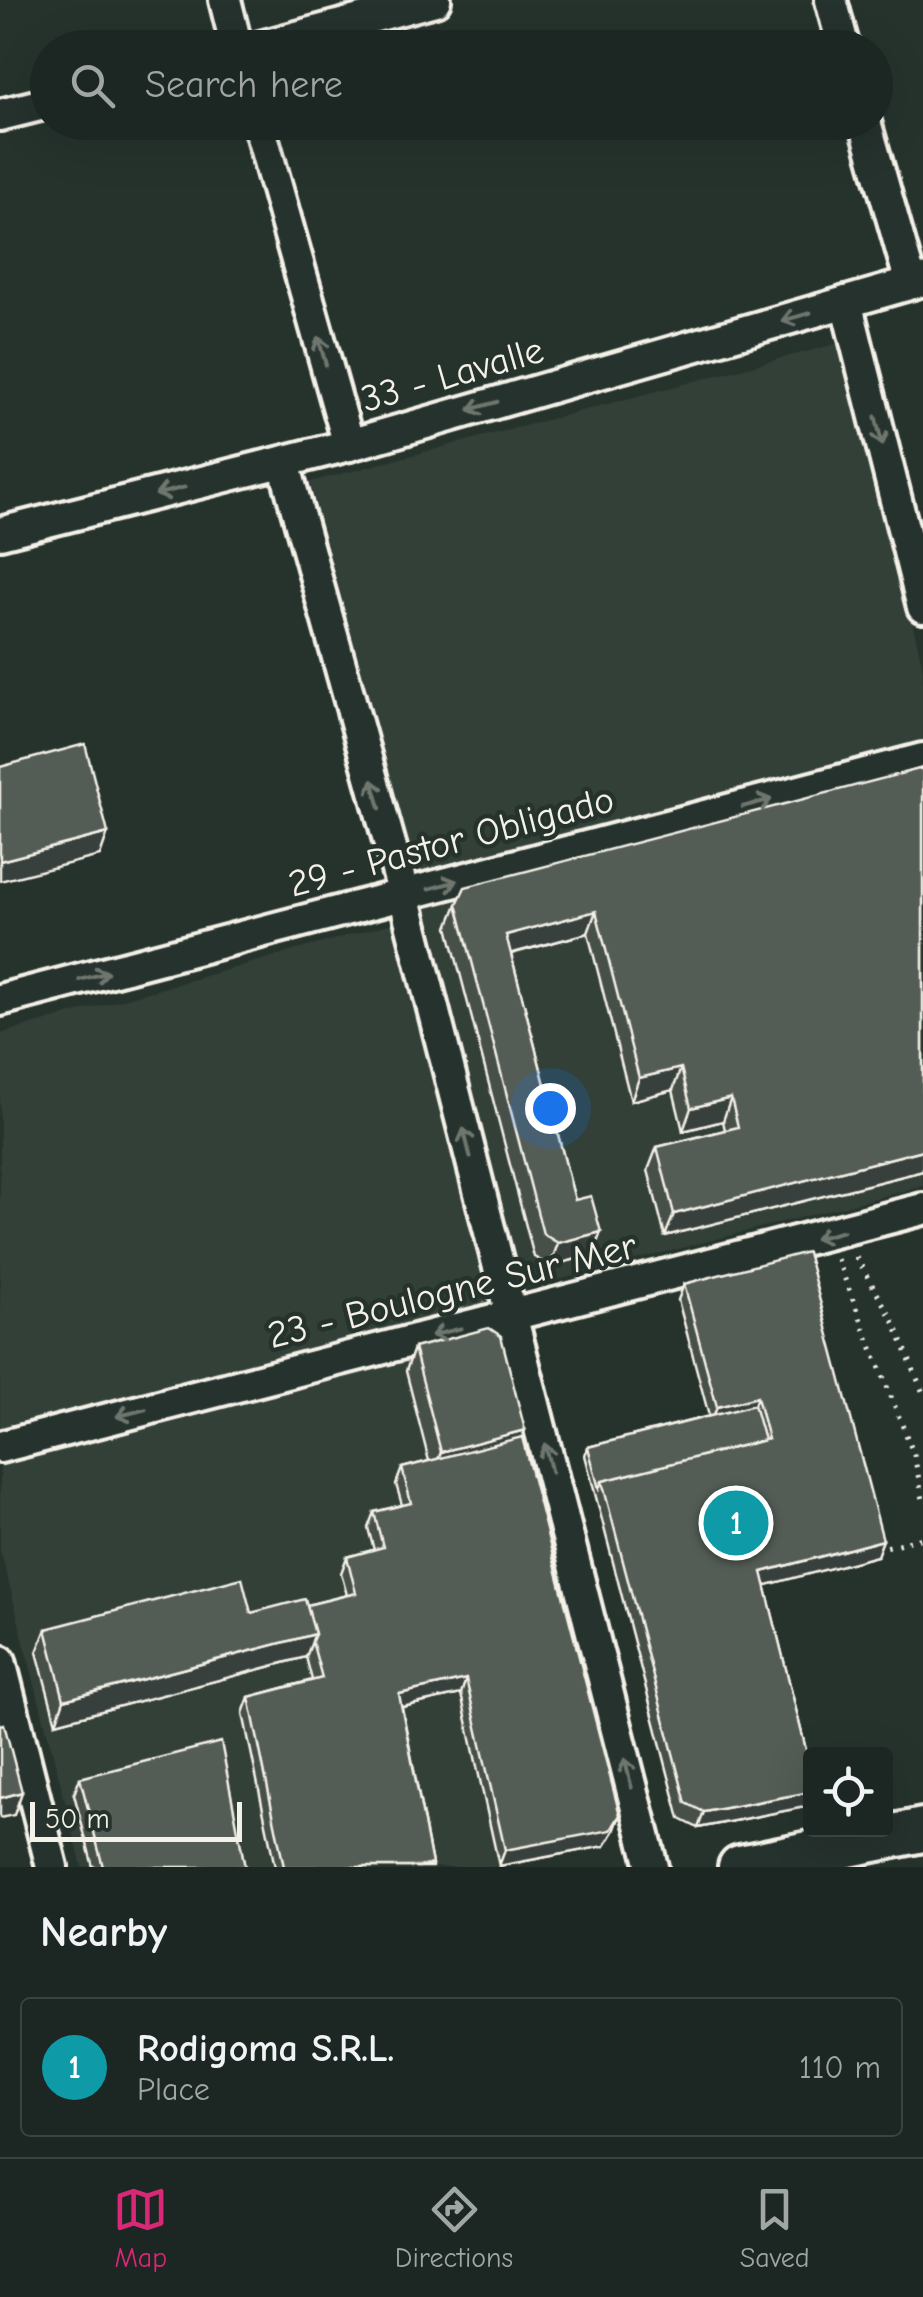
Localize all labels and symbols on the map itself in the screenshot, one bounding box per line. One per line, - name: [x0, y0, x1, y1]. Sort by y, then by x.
- one-way arrow: [780, 308, 812, 327]
- street label: 33 - Lavalle: [356, 328, 548, 422]
- one-way arrow: [312, 336, 331, 367]
- one-way arrow: [468, 398, 499, 417]
- one-way arrow: [870, 415, 889, 446]
- one-way arrow: [154, 483, 186, 501]
- street label: 29 - Pastor Obligado: [284, 777, 619, 907]
- one-way arrow: [366, 779, 384, 811]
- one-way arrow: [741, 792, 772, 811]
- one-way arrow: [427, 874, 458, 893]
- one-way arrow: [78, 965, 109, 984]
- your location: [525, 1083, 576, 1134]
- one-way arrow: [457, 1128, 476, 1159]
- street label: 23 - Boulogne Sur Mer: [263, 1224, 641, 1358]
- one-way arrow: [814, 1226, 845, 1245]
- one-way arrow: [431, 1324, 462, 1343]
- one-way arrow: [116, 1405, 147, 1424]
- one-way arrow: [538, 1442, 556, 1474]
- pin: 1: [704, 1486, 768, 1560]
- one-way arrow: [618, 1757, 636, 1789]
- scale bar: [30, 1797, 242, 1842]

